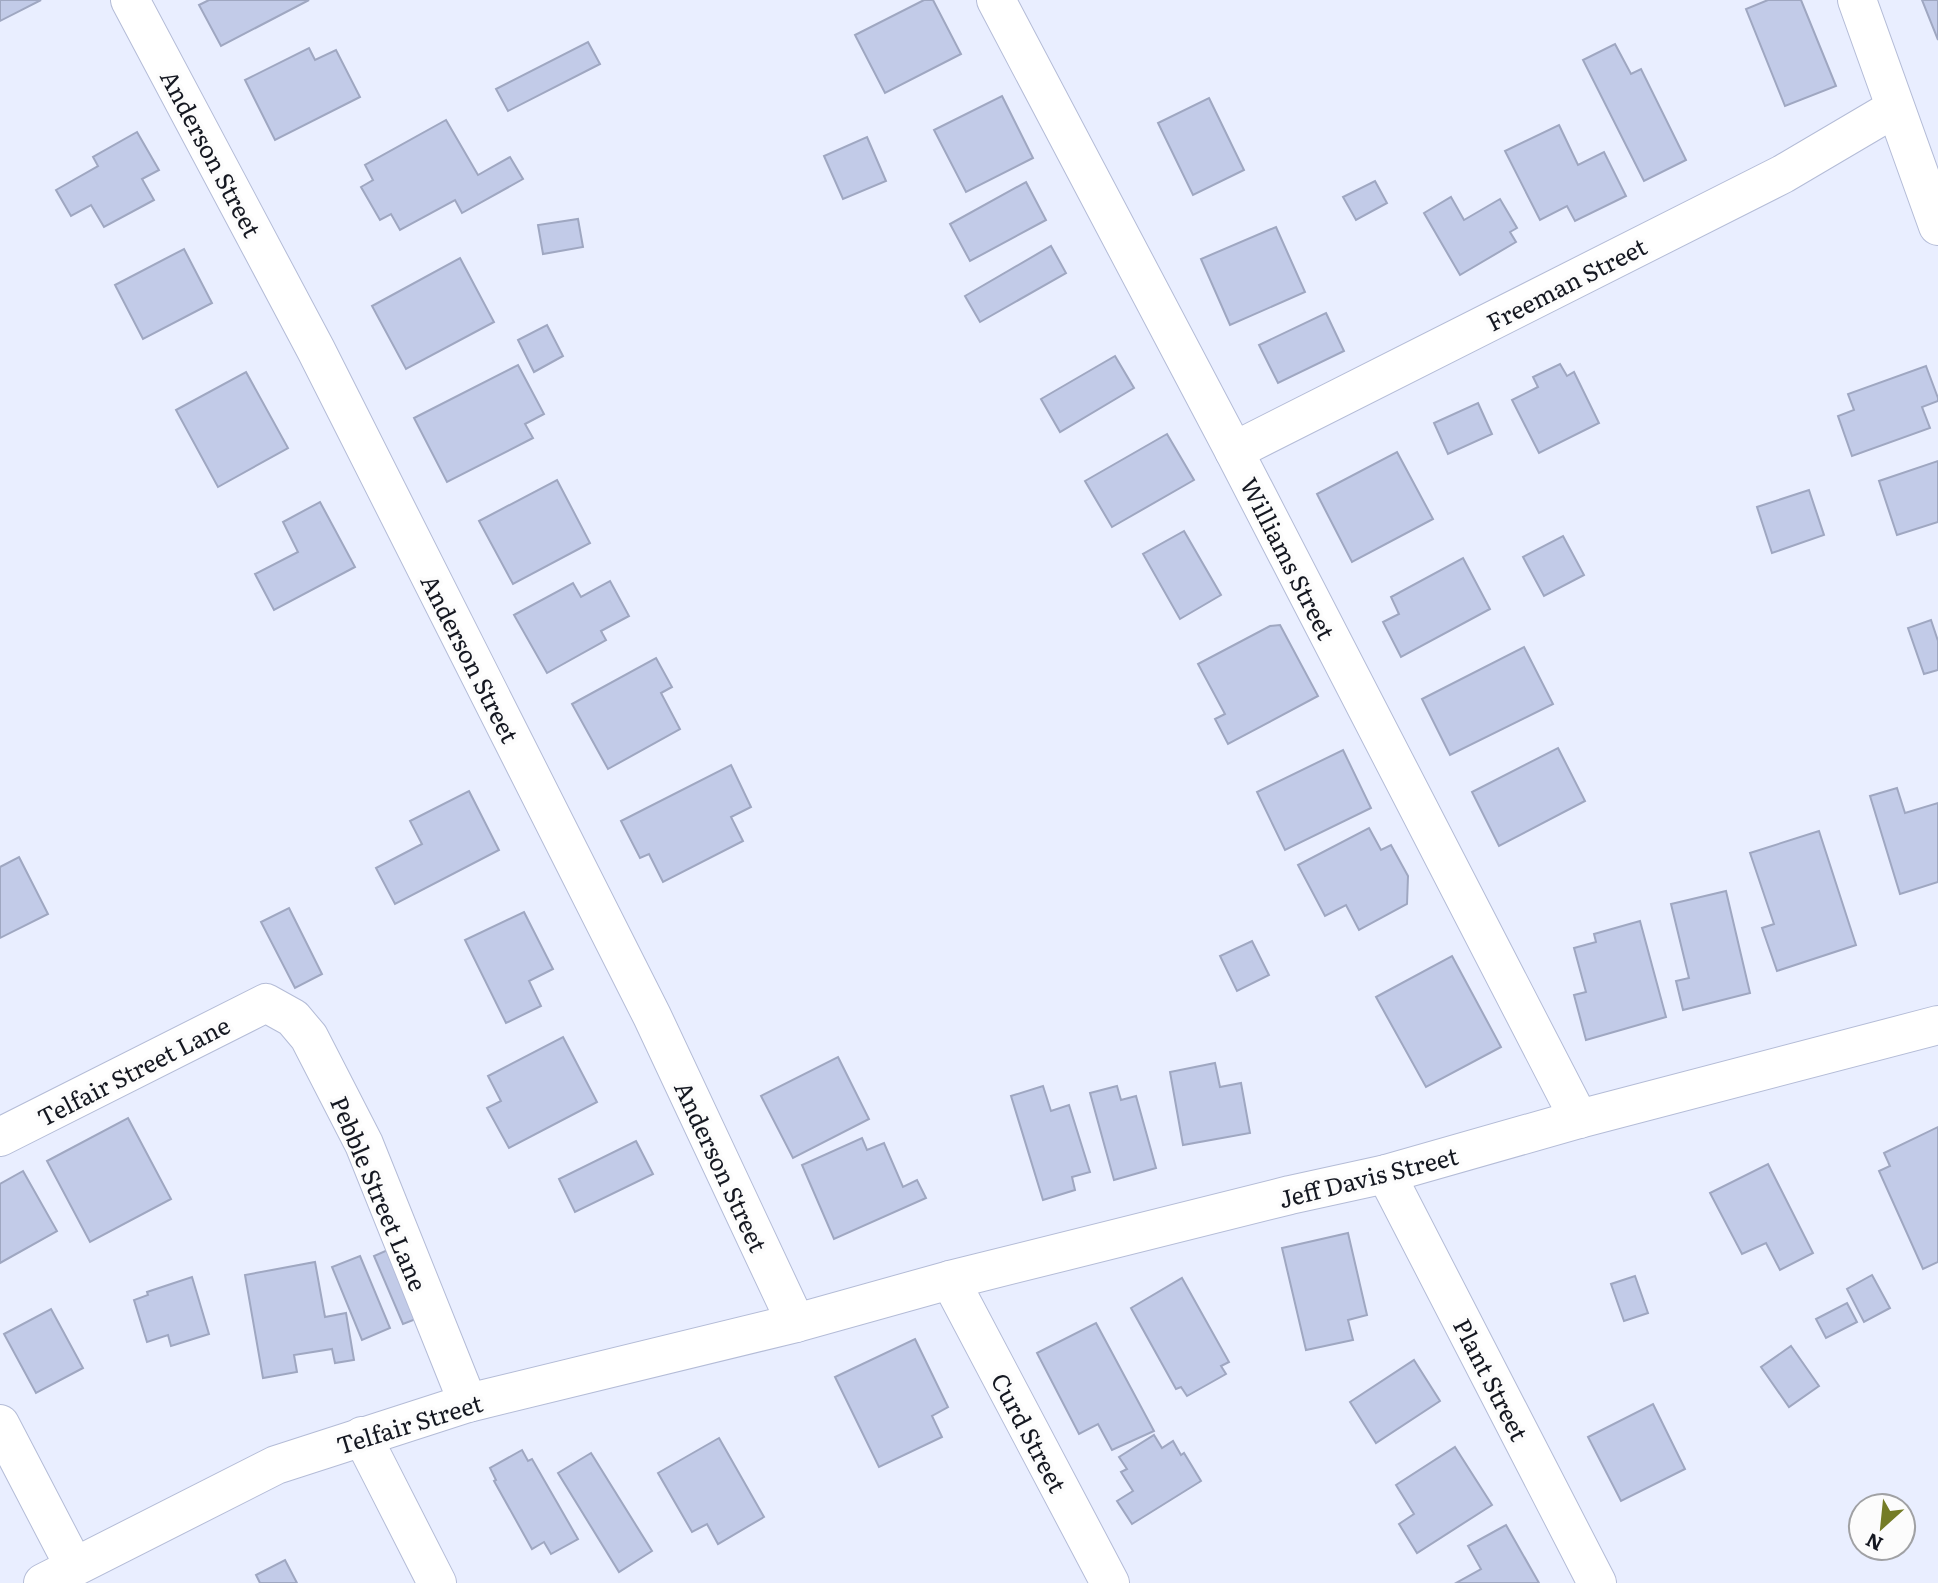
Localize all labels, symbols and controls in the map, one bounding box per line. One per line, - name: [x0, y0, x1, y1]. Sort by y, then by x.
- street label: Anderson Street: [153, 63, 271, 243]
- street label: Freeman Street: [1480, 227, 1652, 338]
- street label: Williams Street: [1233, 471, 1345, 645]
- street label: Anderson Street: [413, 568, 529, 749]
- street label: Telfair Street Lane: [31, 1006, 235, 1134]
- street label: Anderson Street: [667, 1075, 777, 1257]
- street label: Pebble Street Lane: [323, 1090, 437, 1296]
- street label: Jeff Davis Street: [1275, 1137, 1462, 1215]
- street label: Plant Street: [1446, 1312, 1538, 1447]
- street label: Curd Street: [984, 1366, 1076, 1498]
- street label: Telfair Street: [332, 1384, 487, 1462]
- north arrow: [1847, 1492, 1917, 1562]
- text: N: [1860, 1527, 1887, 1559]

